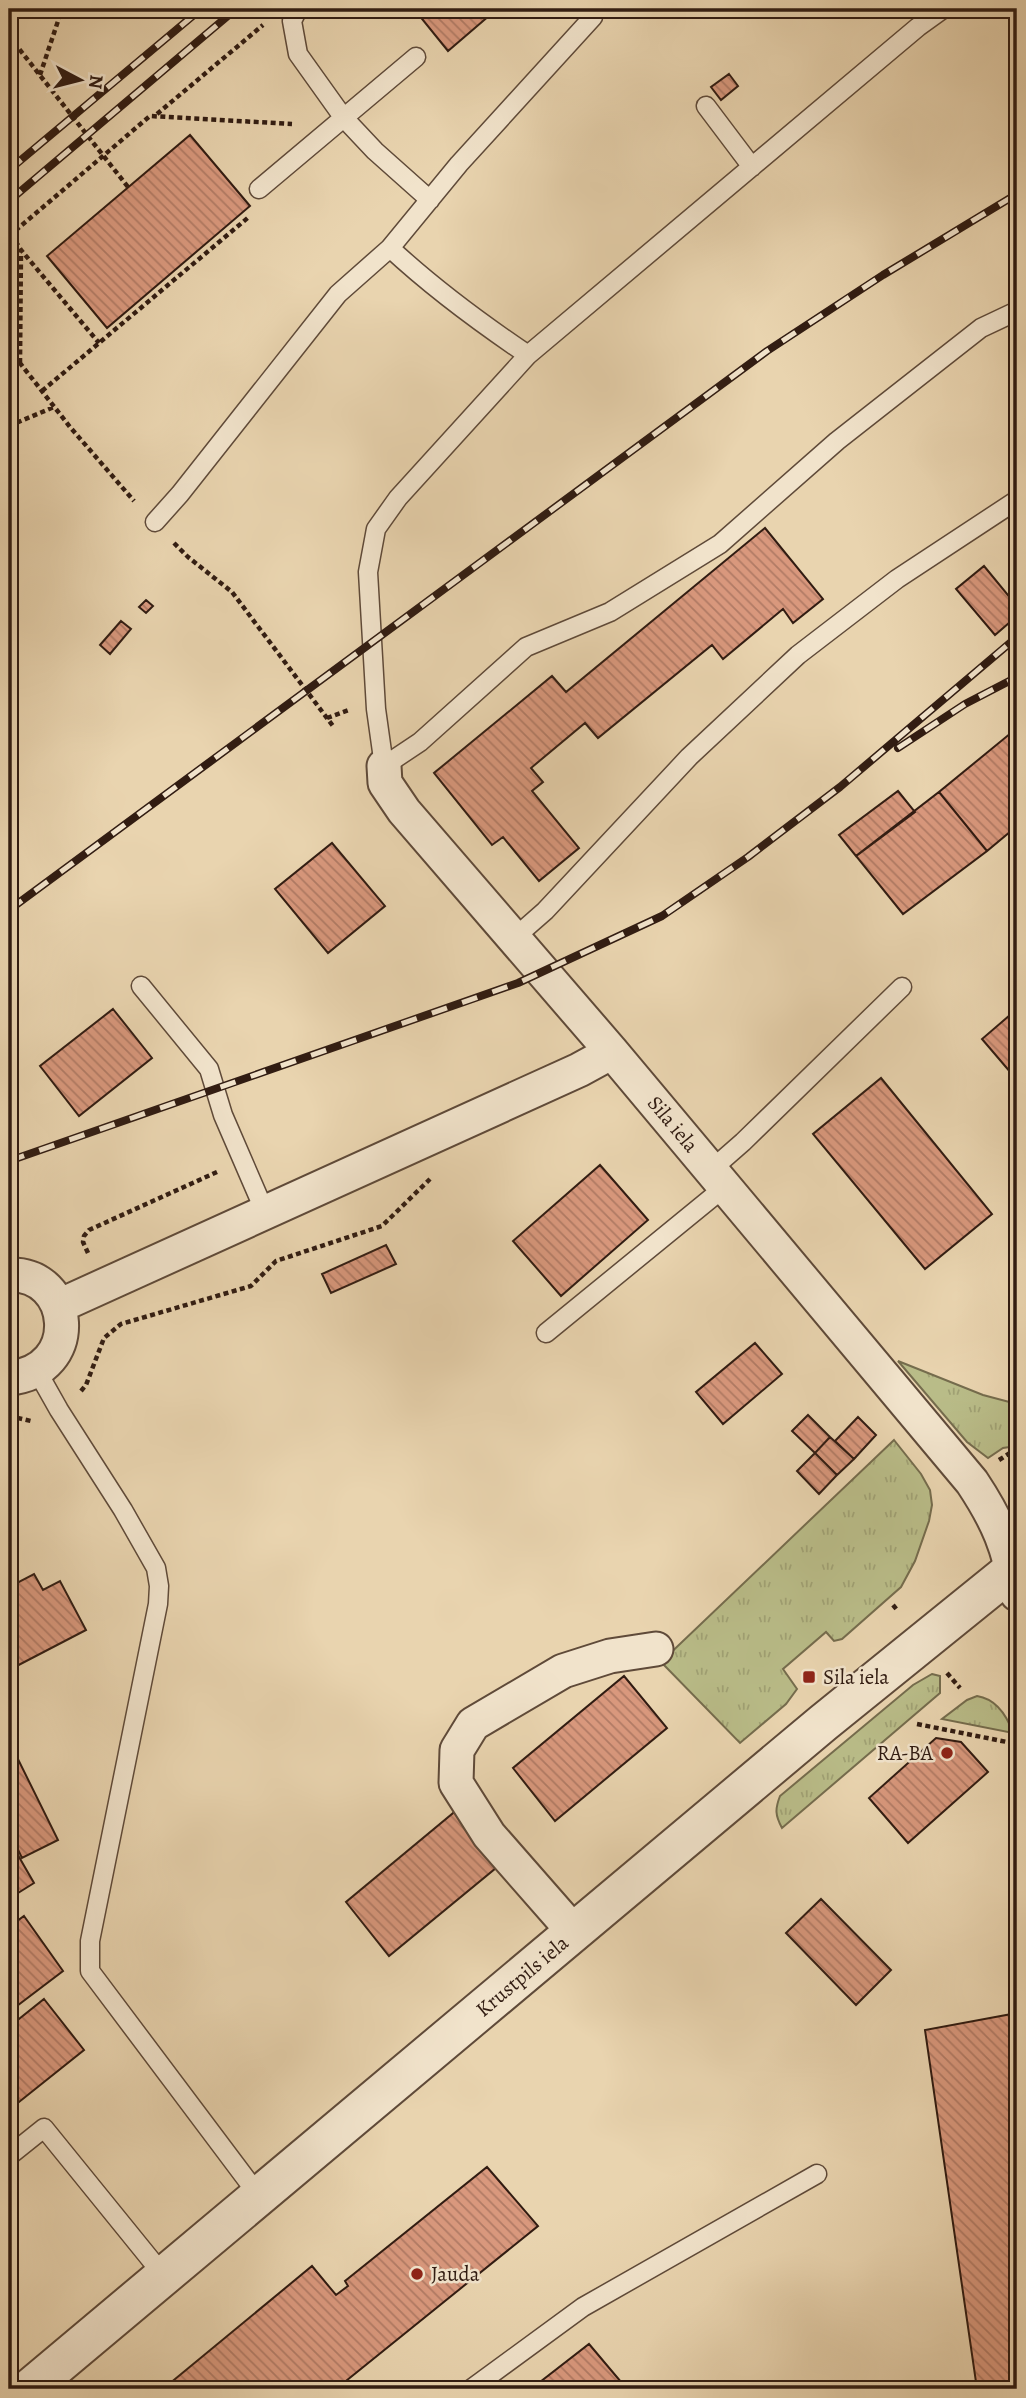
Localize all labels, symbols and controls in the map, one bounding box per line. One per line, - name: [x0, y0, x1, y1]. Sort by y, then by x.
- north arrow: [46, 46, 116, 116]
- text: N: [82, 73, 110, 91]
- street label: Sila iela: [641, 1090, 705, 1158]
- place label: Sila iela: [823, 1663, 889, 1691]
- marker: Sila iela: [801, 1669, 817, 1685]
- place label: RA-BA: [877, 1739, 934, 1767]
- marker: RA-BA: [939, 1745, 955, 1761]
- street label: Krustpils iela: [470, 1929, 574, 2023]
- place label: Jauda: [431, 2260, 480, 2288]
- marker: Jauda: [409, 2266, 425, 2282]

